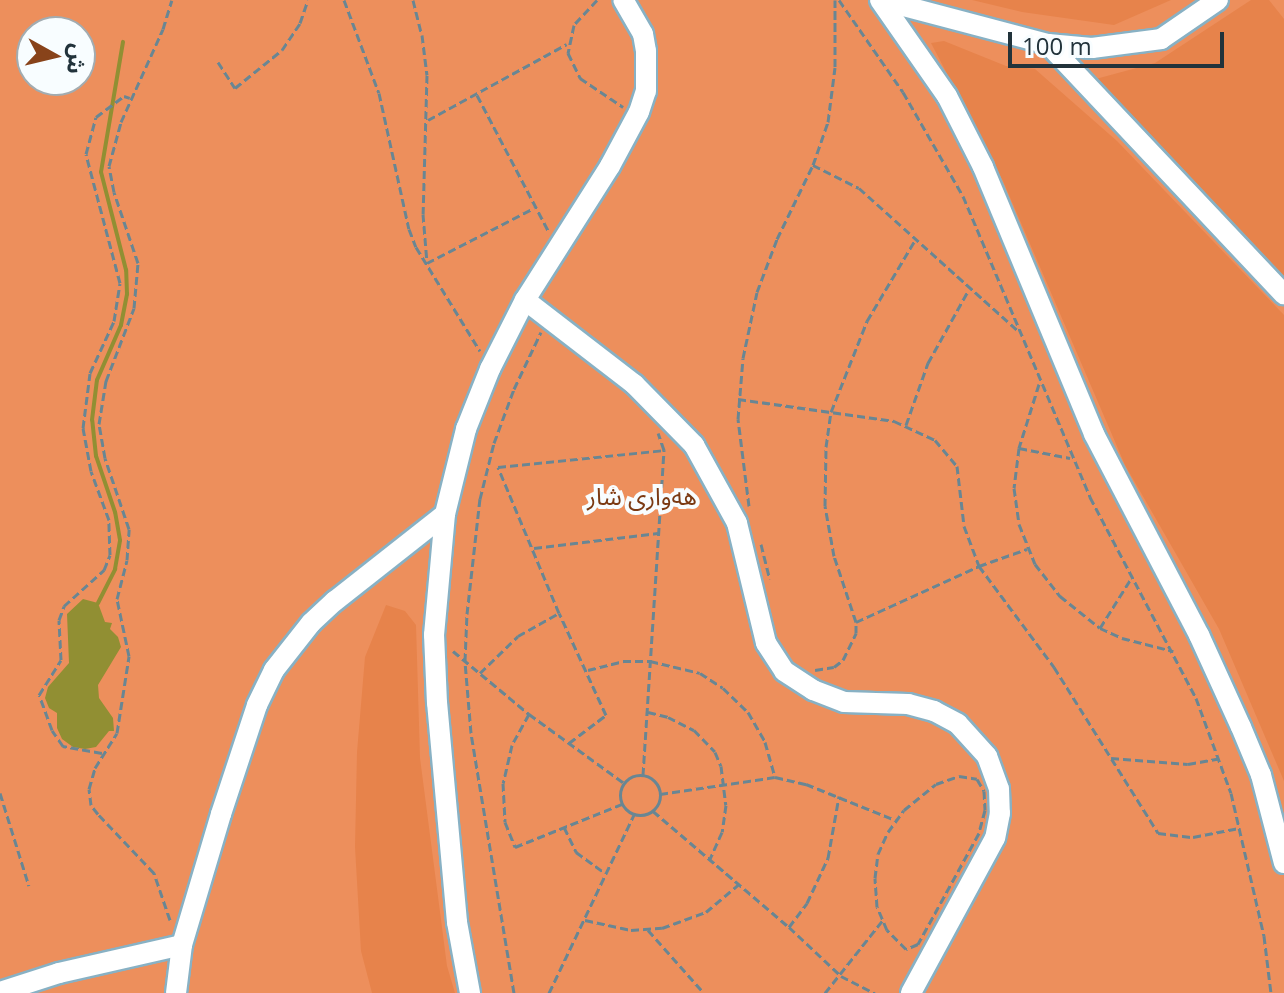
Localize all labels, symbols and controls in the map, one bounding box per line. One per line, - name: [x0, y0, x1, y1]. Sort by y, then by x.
- north arrow: [16, 16, 96, 96]
- scale bar: [1012, 16, 1228, 66]
- text: 100 m: [1022, 29, 1092, 62]
- text: ش: [61, 42, 95, 76]
- park label: هەواری شار: [587, 482, 697, 510]

